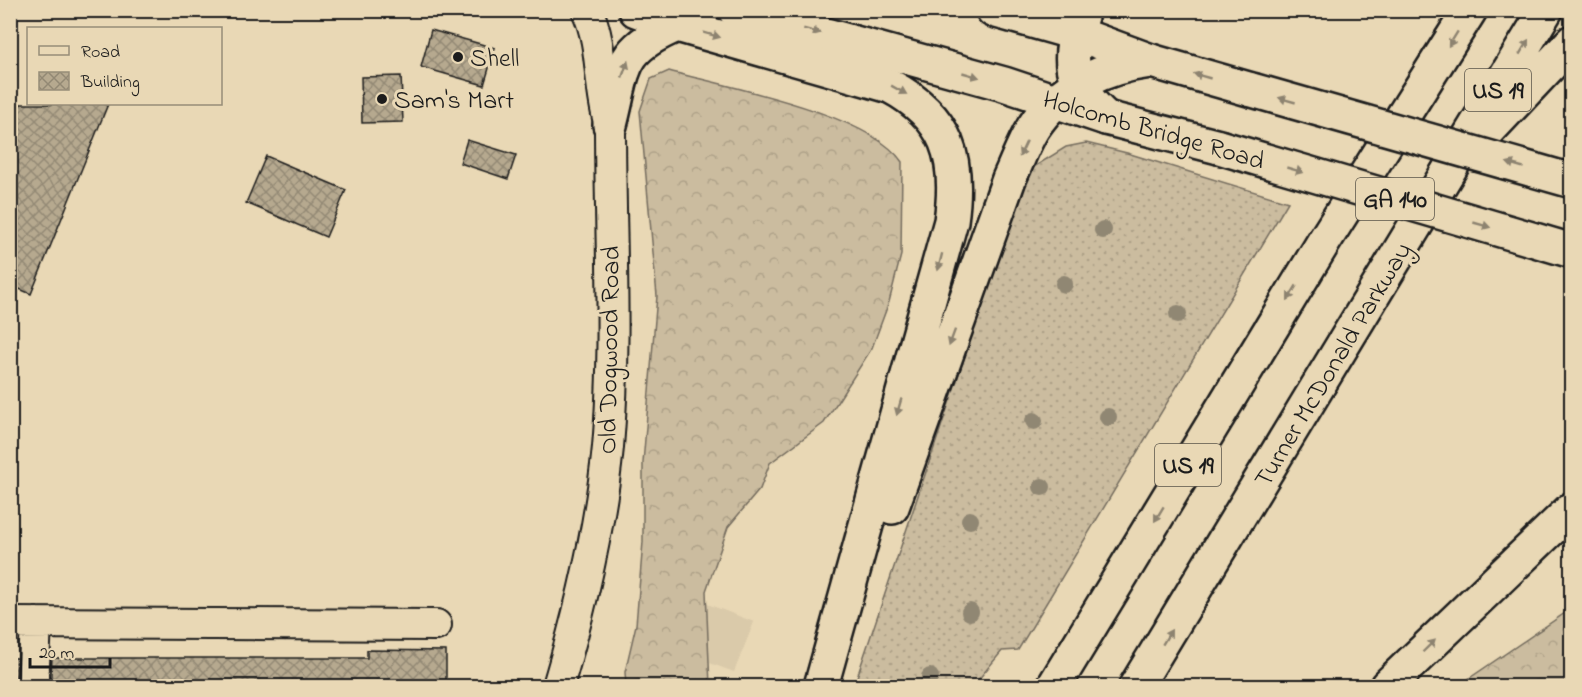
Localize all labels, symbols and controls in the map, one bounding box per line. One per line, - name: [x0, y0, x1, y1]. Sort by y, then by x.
- legend: [27, 27, 222, 105]
- one-way arrow: [803, 27, 821, 36]
- one-way arrow: [703, 31, 721, 40]
- one-way arrow: [1447, 31, 1458, 47]
- one-way arrow: [1518, 39, 1529, 55]
- text: Road: [81, 40, 120, 66]
- place label: Shell: [470, 41, 519, 79]
- marker: Shell: [451, 50, 465, 64]
- one-way arrow: [621, 59, 631, 77]
- road number: US 19: [1465, 69, 1531, 111]
- text: Building: [80, 70, 140, 97]
- one-way arrow: [962, 71, 980, 80]
- one-way arrow: [1192, 71, 1210, 80]
- street label: Holcomb Bridge Road: [1038, 82, 1269, 182]
- place label: Sam's Mart: [394, 83, 514, 121]
- one-way arrow: [890, 85, 907, 95]
- marker: Sam's Mart: [375, 92, 389, 106]
- one-way arrow: [1278, 95, 1296, 105]
- one-way arrow: [1019, 140, 1028, 157]
- one-way arrow: [1506, 160, 1524, 170]
- one-way arrow: [1286, 166, 1304, 175]
- road number: GA 140: [1356, 178, 1434, 220]
- one-way arrow: [1474, 221, 1492, 230]
- street label: Turner McDonald Parkway: [1246, 236, 1423, 495]
- street label: Old Dogwood Road: [590, 245, 632, 455]
- one-way arrow: [935, 253, 945, 271]
- one-way arrow: [1287, 285, 1298, 301]
- one-way arrow: [946, 329, 956, 347]
- one-way arrow: [894, 398, 903, 416]
- road number: US 19: [1155, 444, 1221, 486]
- one-way arrow: [1153, 506, 1164, 522]
- one-way arrow: [1161, 629, 1172, 645]
- scale bar: [30, 631, 110, 669]
- one-way arrow: [1421, 639, 1436, 653]
- text: 20 m: [39, 641, 74, 667]

